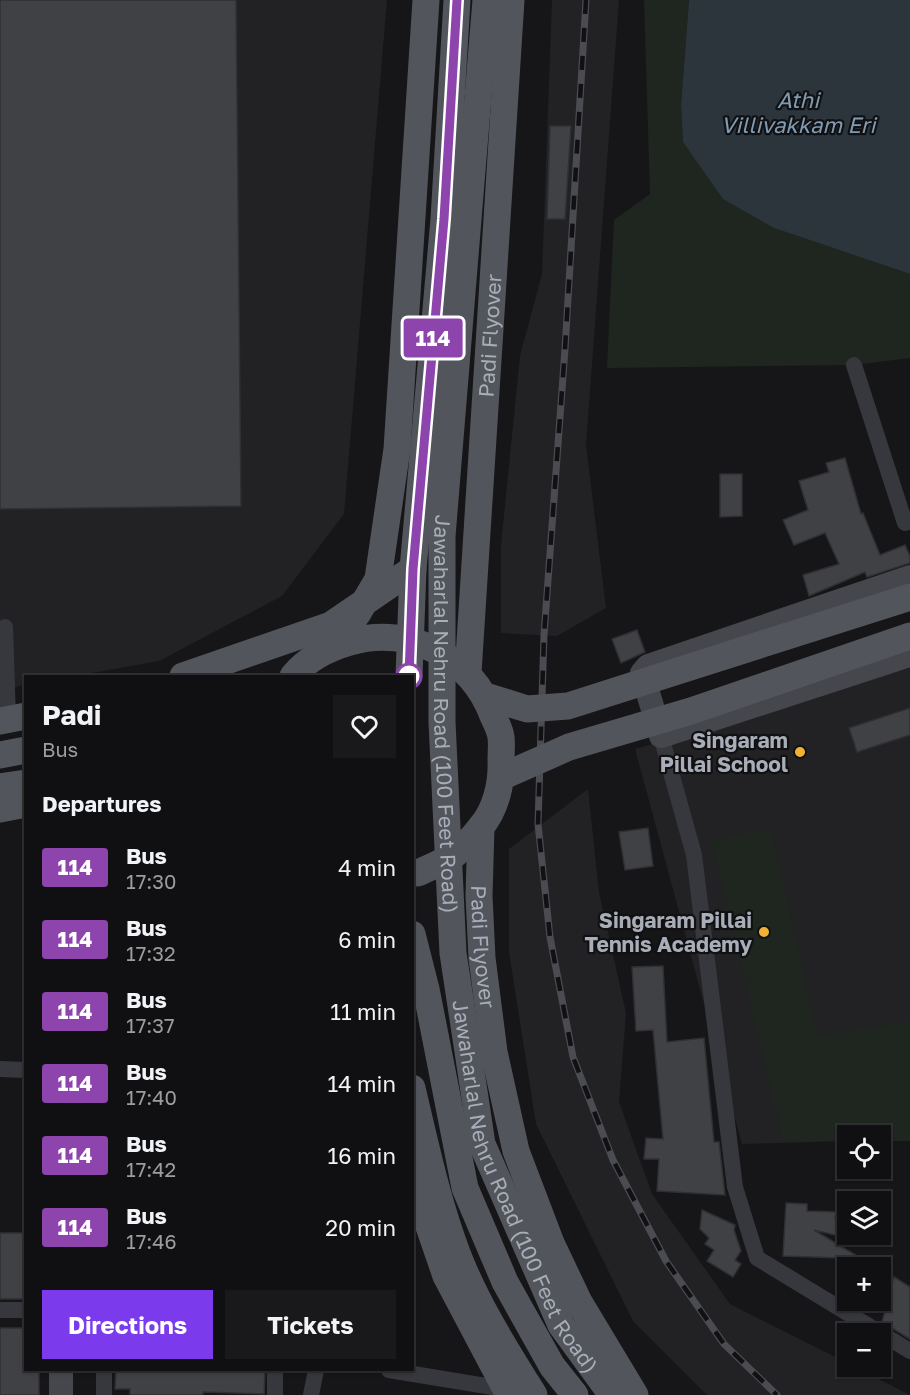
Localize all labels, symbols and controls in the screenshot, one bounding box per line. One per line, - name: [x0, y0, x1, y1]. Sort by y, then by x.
- water label: Athi Villivakkam Eri: [721, 86, 878, 138]
- street label: Padi Flyover: [473, 273, 506, 398]
- line badge: 114: [398, 318, 468, 358]
- text: 114: [416, 325, 450, 351]
- street label: Jawaharlal Nehru Road (100 Feet Road): [429, 514, 464, 914]
- unlabelled marker: [396, 663, 422, 689]
- button: heart: [333, 695, 396, 758]
- text: Padi: [42, 698, 101, 731]
- place label: Singaram Pillai School: [660, 727, 788, 777]
- text: Bus: [42, 737, 78, 761]
- marker: Singaram Pillai School: [793, 745, 807, 759]
- text: Departures: [42, 790, 161, 817]
- text: Bus: [126, 842, 167, 869]
- text: 114: [58, 854, 92, 880]
- text: 4 min: [338, 854, 396, 881]
- text: 17:30: [126, 869, 176, 893]
- street label: Padi Flyover: [466, 885, 501, 1010]
- place label: Singaram Pillai Tennis Academy: [585, 907, 752, 957]
- text: Bus: [126, 914, 167, 941]
- marker: Singaram Pillai Tennis Academy: [757, 925, 771, 939]
- text: 114: [58, 926, 92, 952]
- text: 6 min: [338, 926, 396, 953]
- text: 17:32: [126, 941, 176, 965]
- text: Bus: [126, 986, 167, 1013]
- text: 114: [58, 998, 92, 1024]
- text: 11 min: [330, 998, 396, 1025]
- street label: Jawaharlal Nehru Road (100 Feet Road): [447, 998, 604, 1378]
- text: 17:37: [126, 1013, 175, 1037]
- text: Bus: [126, 1058, 167, 1085]
- text: 114: [58, 1070, 92, 1096]
- text: 14 min: [328, 1070, 396, 1097]
- text: 17:40: [126, 1085, 177, 1109]
- map controls: [837, 1125, 891, 1377]
- button: locate: [837, 1125, 891, 1179]
- text: Bus: [126, 1130, 167, 1157]
- text: 114: [58, 1142, 92, 1168]
- text: 16 min: [328, 1142, 396, 1169]
- text: 17:42: [126, 1157, 176, 1181]
- button: layers: [837, 1191, 891, 1245]
- text: Bus: [126, 1202, 167, 1229]
- text: 114: [58, 1214, 92, 1240]
- text: 20 min: [325, 1214, 396, 1241]
- text: 17:46: [126, 1229, 177, 1253]
- button: +: [837, 1257, 891, 1311]
- button: Directions: [42, 1290, 213, 1359]
- button: Tickets: [225, 1290, 396, 1359]
- button: −: [837, 1323, 891, 1377]

